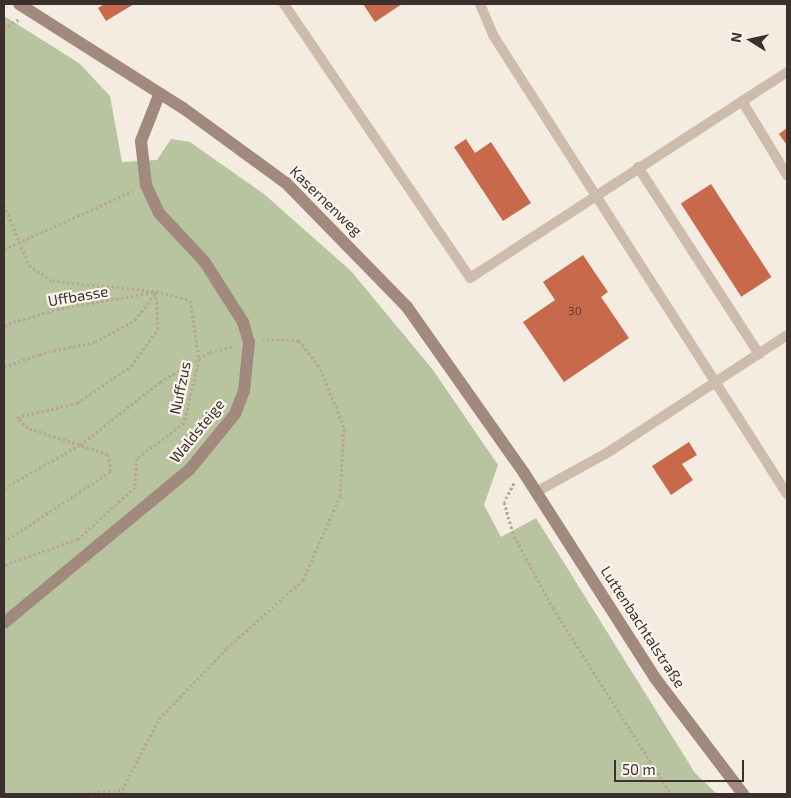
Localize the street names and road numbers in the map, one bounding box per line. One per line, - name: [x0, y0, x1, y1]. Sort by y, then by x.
- street label: Kasernenweg: [286, 162, 366, 240]
- street label: Uffbasse: [47, 282, 109, 310]
- street label: Nuffzus: [166, 360, 194, 416]
- street label: Waldsteige: [166, 395, 228, 467]
- street label: Luttenbachtalstraße: [597, 563, 689, 691]

